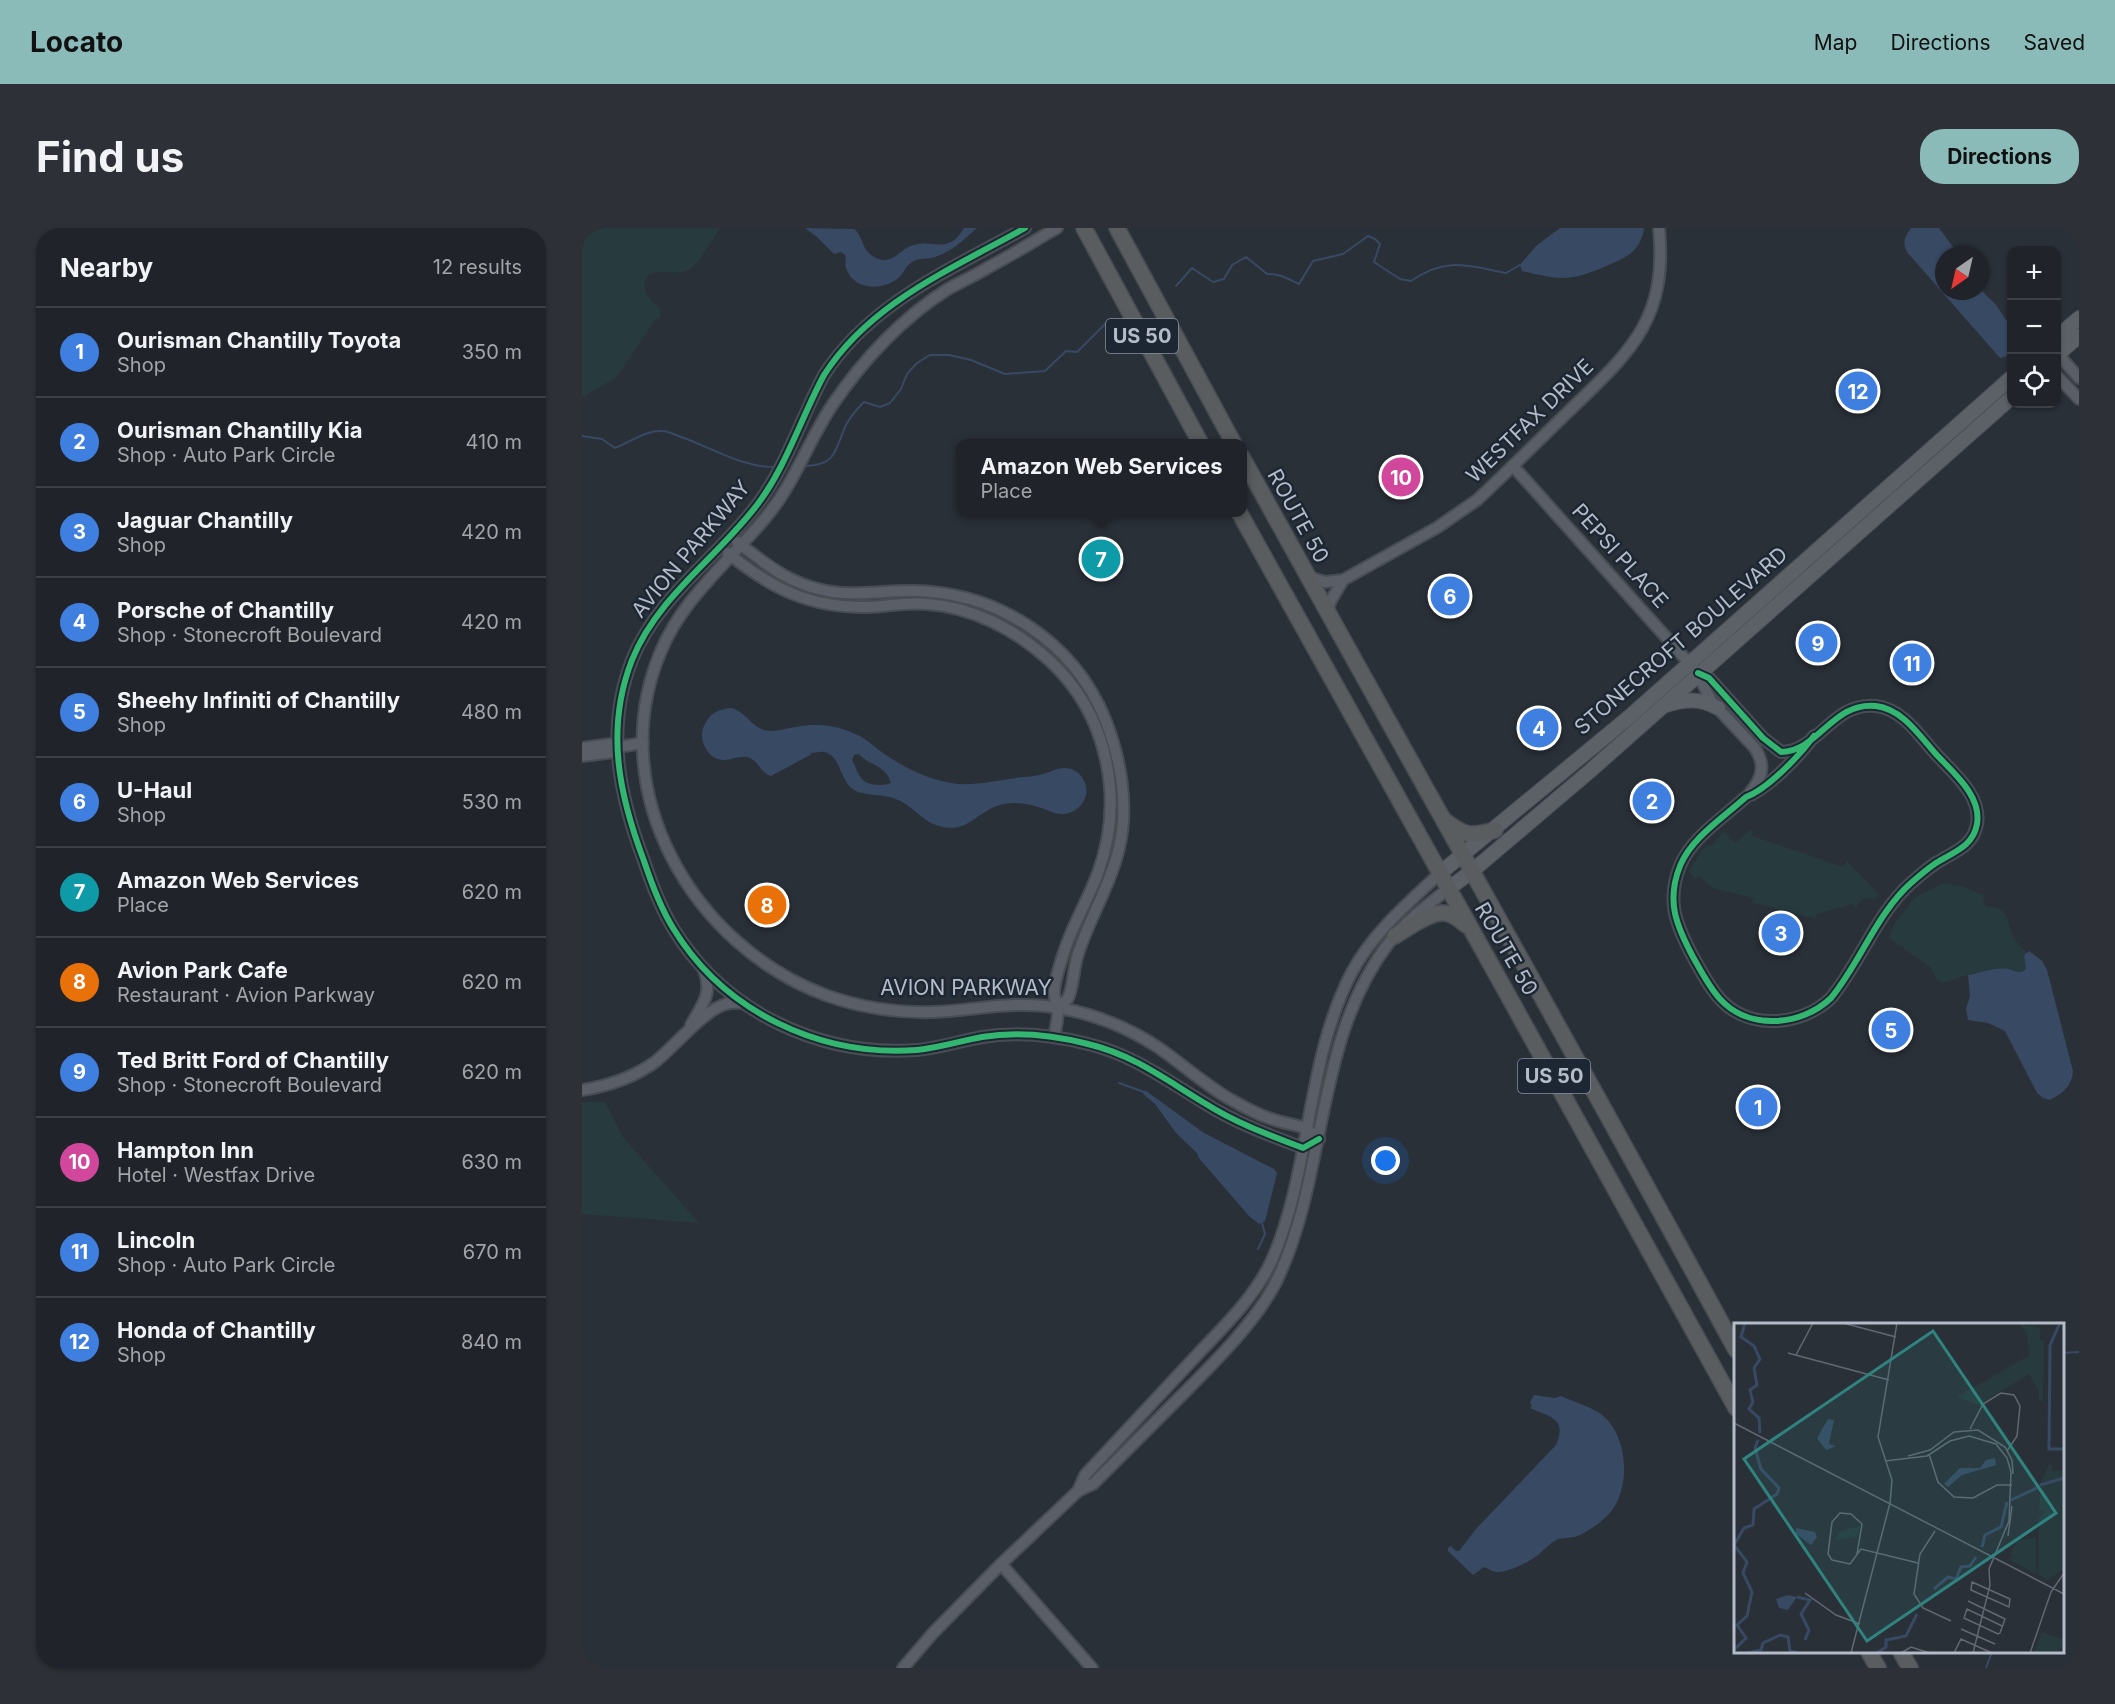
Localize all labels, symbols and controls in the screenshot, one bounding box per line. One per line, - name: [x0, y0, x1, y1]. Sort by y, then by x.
- text: Locato: [30, 25, 123, 59]
- text: Map: [1814, 30, 1857, 55]
- text: Directions: [1890, 30, 1991, 55]
- text: Saved: [2024, 30, 2085, 55]
- button: Directions: [1920, 129, 2079, 184]
- text: Find us: [36, 131, 184, 182]
- north arrow: [1935, 246, 1989, 300]
- map controls: [2007, 246, 2061, 408]
- button: +: [2007, 246, 2061, 300]
- text: Nearby: [60, 252, 153, 283]
- text: 12 results: [433, 255, 522, 279]
- button: −: [2007, 300, 2061, 354]
- road number: US 50: [1106, 319, 1178, 353]
- text: Ourisman Chantilly Toyota: [117, 327, 401, 353]
- text: 1: [75, 340, 84, 364]
- text: 350 m: [462, 340, 522, 364]
- text: Shop: [117, 353, 166, 377]
- street label: WESTFAX DRIVE: [1461, 354, 1598, 488]
- button: locate: [2007, 354, 2061, 408]
- pin: 12: [1838, 368, 1878, 414]
- text: Ourisman Chantilly Kia: [117, 417, 363, 443]
- text: 2: [73, 430, 86, 454]
- text: 410 m: [466, 430, 522, 454]
- popup: [956, 439, 1247, 517]
- text: Shop · Auto Park Circle: [117, 443, 336, 467]
- text: Amazon Web Services: [980, 453, 1223, 479]
- pin: 10: [1382, 454, 1420, 500]
- street label: ROUTE 50: [1262, 465, 1334, 567]
- street label: AVION PARKWAY: [626, 475, 755, 622]
- text: Place: [980, 479, 1032, 503]
- street label: PEPSI PLACE: [1567, 498, 1674, 613]
- text: Jaguar Chantilly: [117, 507, 293, 533]
- text: 3: [73, 520, 86, 544]
- text: 420 m: [461, 520, 522, 544]
- text: Shop: [117, 533, 166, 557]
- pin: 7: [1082, 536, 1120, 582]
- street label: STONECROFT BOULEVARD: [1569, 541, 1792, 740]
- pin: 6: [1430, 574, 1470, 619]
- text: Porsche of Chantilly: [117, 597, 334, 623]
- text: 4: [73, 610, 86, 634]
- text: 420 m: [461, 610, 522, 634]
- pin: 9: [1798, 620, 1838, 666]
- text: Shop · Stonecroft Boulevard: [117, 623, 382, 647]
- pin: 11: [1892, 640, 1932, 686]
- text: Sheehy Infiniti of Chantilly: [117, 687, 400, 713]
- text: 5: [73, 700, 86, 724]
- text: 480 m: [461, 700, 522, 724]
- pin: 4: [1520, 706, 1558, 750]
- text: Shop: [117, 713, 166, 737]
- text: U-Haul: [117, 777, 192, 803]
- pin: 2: [1632, 778, 1672, 824]
- text: 6: [73, 790, 86, 814]
- text: 530 m: [462, 790, 522, 814]
- text: Shop: [117, 803, 166, 827]
- text: Amazon Web Services: [117, 867, 359, 893]
- text: 7: [74, 880, 85, 904]
- text: 620 m: [462, 880, 522, 904]
- pin: 8: [748, 882, 786, 928]
- text: Place: [117, 893, 169, 917]
- street label: ROUTE 50: [1470, 898, 1543, 1000]
- pin: 3: [1762, 910, 1800, 956]
- text: Avion Park Cafe: [117, 957, 288, 983]
- text: 8: [73, 970, 86, 994]
- text: 620 m: [462, 970, 522, 994]
- street label: AVION PARKWAY: [880, 975, 1052, 1000]
- text: Restaurant · Avion Parkway: [117, 983, 375, 1007]
- pin: 5: [1872, 1008, 1910, 1052]
- text: Ted Britt Ford of Chantilly: [117, 1047, 389, 1073]
- road number: US 50: [1518, 1059, 1590, 1093]
- text: 9: [73, 1060, 86, 1084]
- text: 620 m: [462, 1060, 522, 1084]
- text: Shop · Stonecroft Boulevard: [117, 1073, 382, 1097]
- pin: 1: [1738, 1084, 1778, 1130]
- text: Hampton Inn: [117, 1137, 254, 1163]
- your location: [1371, 1146, 1400, 1175]
- text: 10: [68, 1150, 91, 1174]
- text: 630 m: [461, 1150, 522, 1174]
- text: Hotel · Westfax Drive: [117, 1163, 315, 1187]
- text: Lincoln: [117, 1227, 195, 1253]
- text: 11: [71, 1240, 88, 1264]
- text: 670 m: [463, 1240, 522, 1264]
- text: Shop · Auto Park Circle: [117, 1253, 336, 1277]
- text: Honda of Chantilly: [117, 1317, 316, 1343]
- inset map: [1734, 1323, 2064, 1653]
- text: 12: [69, 1330, 90, 1354]
- text: 840 m: [461, 1330, 522, 1354]
- text: Shop: [117, 1343, 166, 1367]

